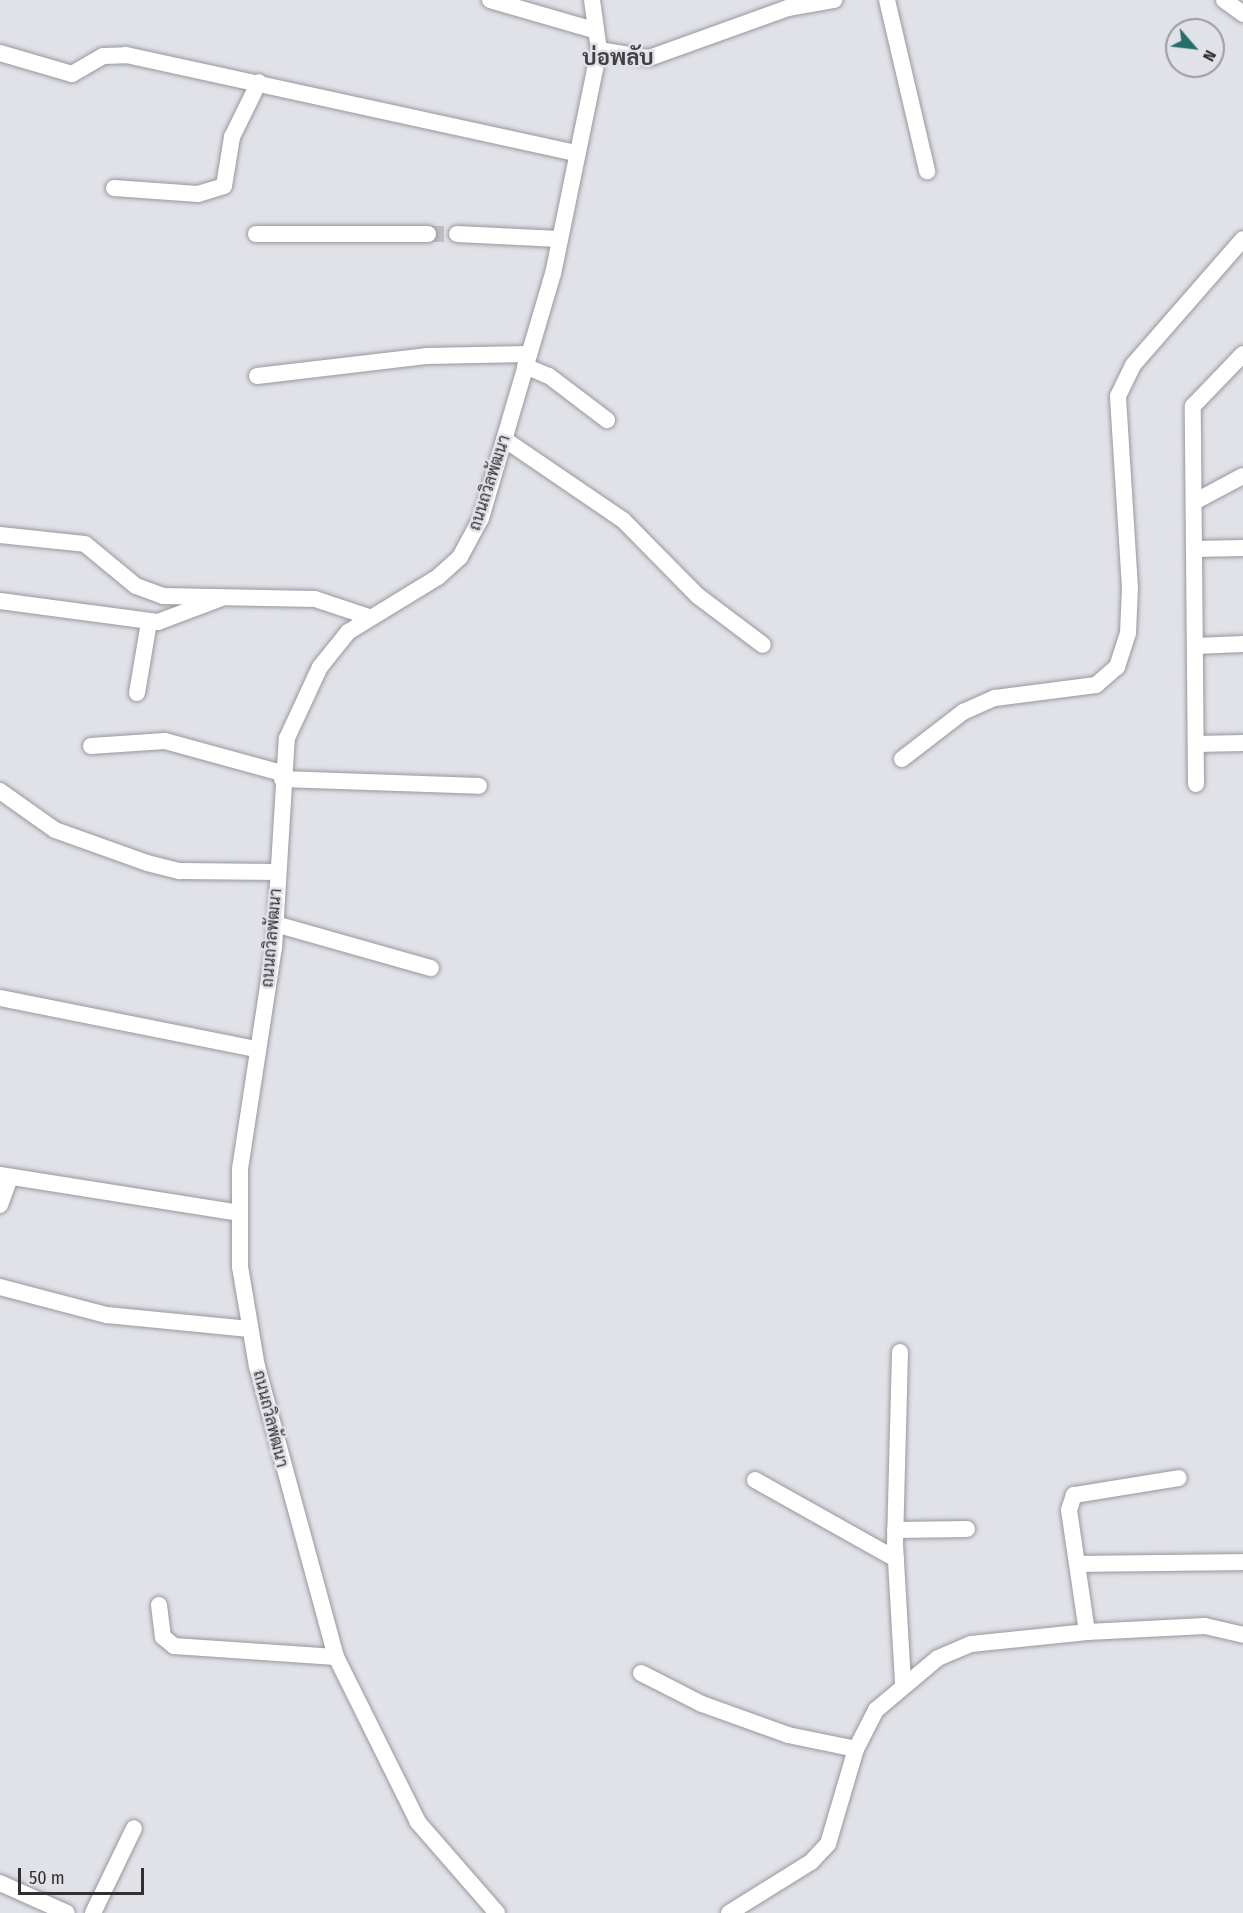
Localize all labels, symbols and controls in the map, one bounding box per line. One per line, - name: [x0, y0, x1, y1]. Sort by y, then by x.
- north arrow: [1165, 18, 1225, 78]
- district label: บ่อพลับ: [582, 45, 654, 71]
- text: N: [1199, 47, 1220, 64]
- street label: ถนนถวิลพัฒนา: [466, 433, 514, 533]
- street label: ถนนถวิลพัฒนา: [258, 888, 286, 988]
- street label: ถนนถวิลพัฒนา: [249, 1369, 291, 1469]
- scale bar: [21, 1856, 147, 1894]
- text: 50 m: [29, 1867, 65, 1889]

